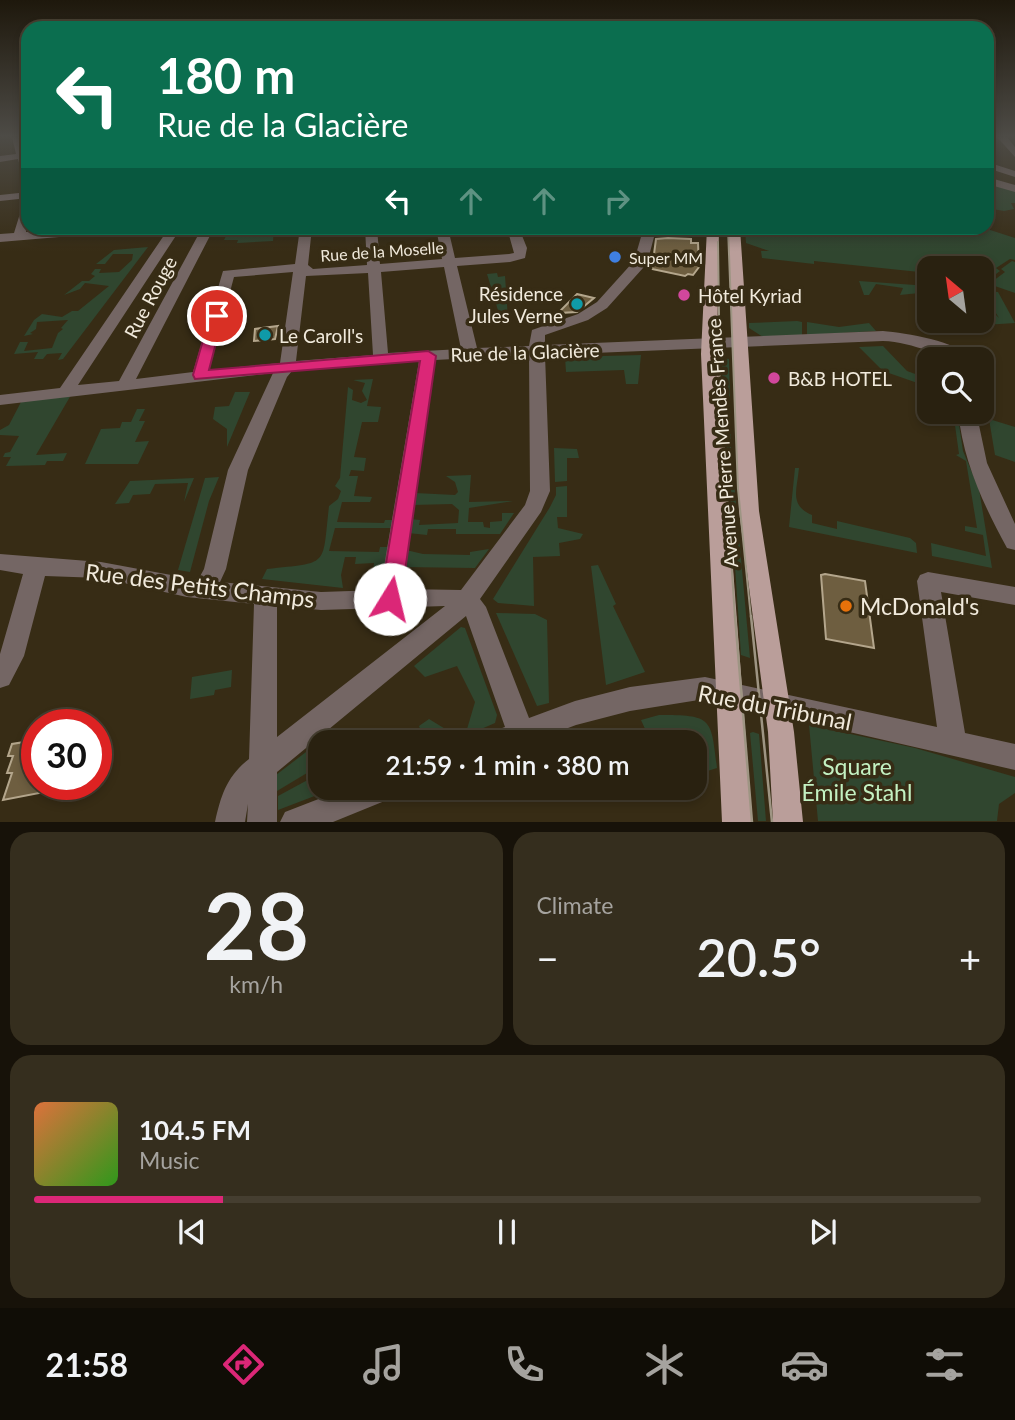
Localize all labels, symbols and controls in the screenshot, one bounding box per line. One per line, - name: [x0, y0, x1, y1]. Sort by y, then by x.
- text: 180 m: [157, 46, 295, 104]
- icon: left: [42, 49, 133, 140]
- text: Rue de la Glacière: [157, 105, 408, 144]
- icon: left: [379, 182, 417, 220]
- icon: ahead: [452, 182, 490, 220]
- icon: ahead: [525, 182, 563, 220]
- icon: right: [598, 182, 636, 220]
- street label: Rue de la Moselle: [320, 237, 444, 265]
- place label: Super MM: [629, 248, 703, 267]
- marker: Super MM: [607, 249, 623, 265]
- street label: Rue Rouge: [119, 252, 181, 342]
- north arrow: [917, 256, 994, 332]
- map controls: [917, 256, 994, 424]
- place label: Résidence Jules Verne: [469, 282, 563, 327]
- place label: Hôtel Kyriad: [698, 284, 802, 307]
- pin: [187, 286, 247, 346]
- marker: Hôtel Kyriad: [676, 287, 692, 303]
- marker: Résidence Jules Verne: [569, 296, 585, 312]
- icon: arrive: [198, 297, 236, 335]
- street label: Avenue Pierre Mendès France: [702, 318, 742, 568]
- place label: Le Caroll's: [279, 324, 363, 347]
- marker: Le Caroll's: [257, 327, 273, 343]
- street label: Rue de la Glacière: [450, 338, 600, 366]
- button: search: [917, 347, 994, 424]
- place label: B&B HOTEL: [788, 367, 892, 390]
- marker: B&B HOTEL: [766, 370, 782, 386]
- street label: Rue des Petits Champs: [84, 557, 316, 613]
- position arrow: [353, 562, 427, 636]
- place label: McDonald's: [860, 592, 979, 620]
- marker: McDonald's: [838, 598, 854, 614]
- street label: Rue du Tribunal: [696, 678, 854, 736]
- speed limit sign: 30: [21, 709, 112, 800]
- text: 21:59 · 1 min · 380 m: [385, 749, 630, 781]
- park label: Square Émile Stahl: [802, 752, 912, 806]
- text: 28: [203, 870, 309, 979]
- text: Climate: [537, 891, 613, 919]
- text: 20.5°: [697, 926, 821, 988]
- text: −: [537, 935, 559, 981]
- text: +: [959, 935, 981, 981]
- text: km/h: [229, 970, 283, 998]
- text: 104.5 FM: [139, 1114, 251, 1146]
- text: Music: [139, 1146, 199, 1174]
- icon: previous: [173, 1213, 211, 1251]
- icon: pause: [488, 1213, 526, 1251]
- icon: next: [804, 1213, 842, 1251]
- icon: directions: [219, 1340, 268, 1389]
- icon: music: [359, 1340, 408, 1389]
- icon: phone: [500, 1340, 549, 1389]
- icon: climate: [640, 1340, 689, 1389]
- icon: car: [780, 1340, 829, 1389]
- icon: filters: [920, 1340, 969, 1389]
- text: 21:58: [46, 1345, 128, 1384]

